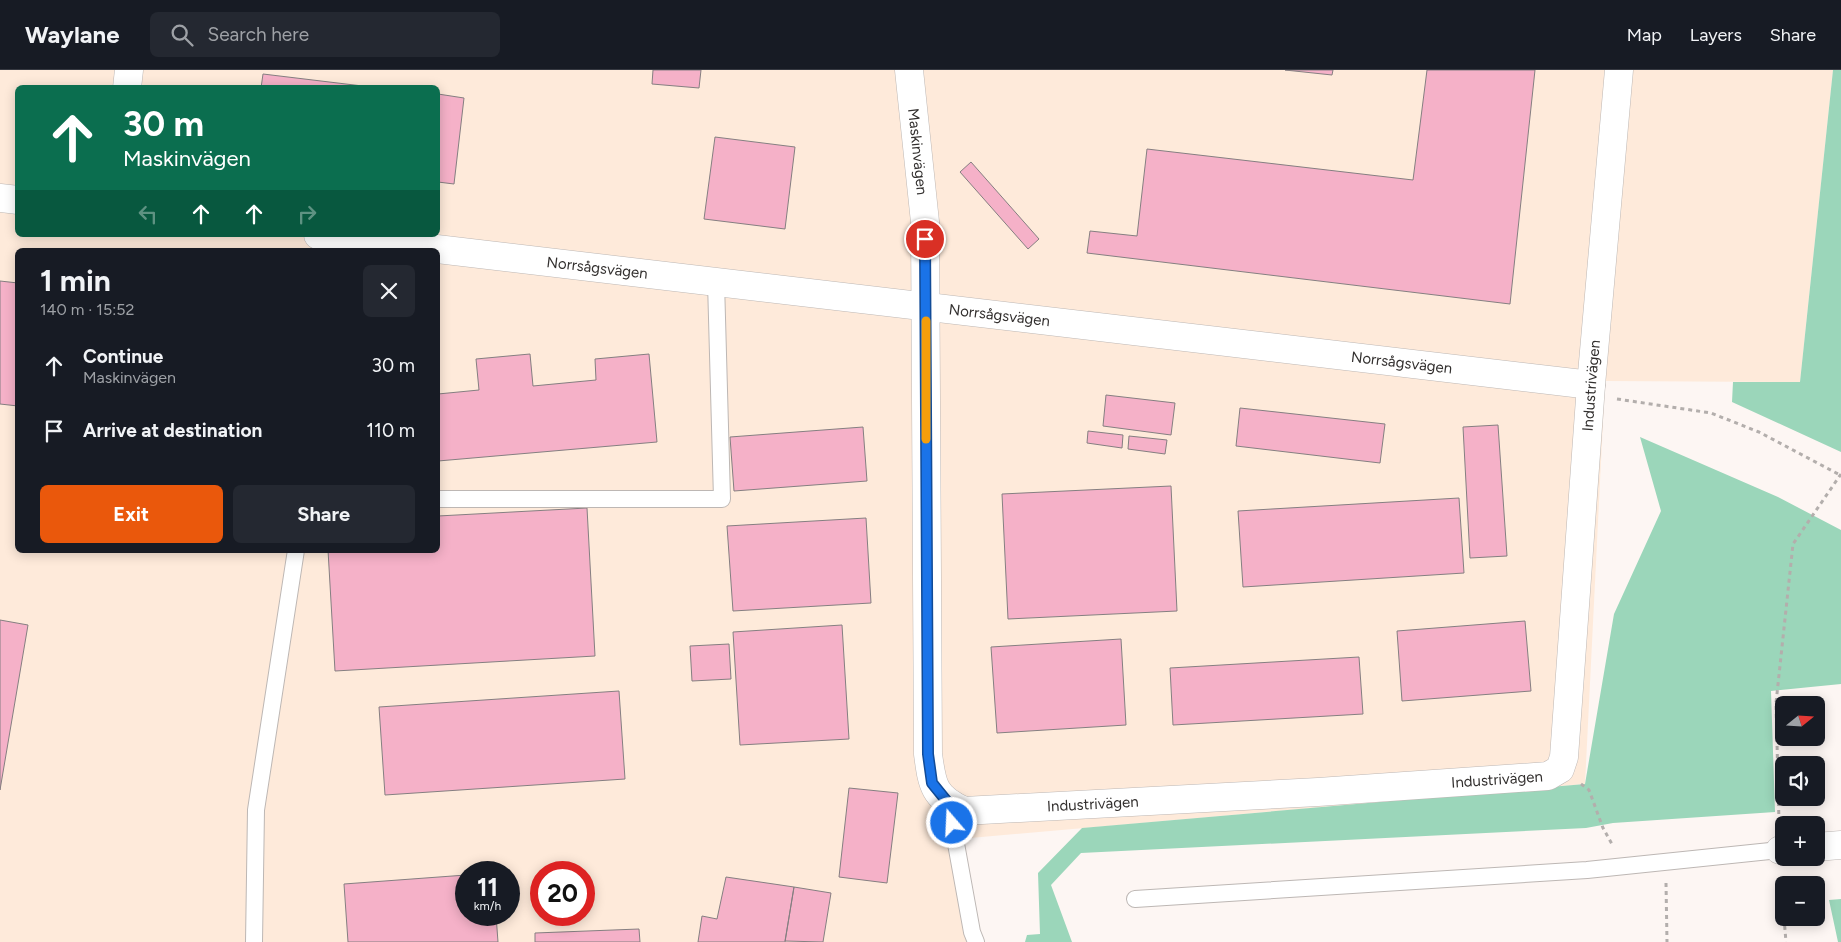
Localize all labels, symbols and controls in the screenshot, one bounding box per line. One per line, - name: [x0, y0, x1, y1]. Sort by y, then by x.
- search box: [150, 12, 500, 57]
- text: Waylane: [25, 20, 120, 49]
- icon: search: [168, 21, 196, 49]
- text: Search here: [208, 23, 309, 46]
- text: Map: [1627, 24, 1662, 46]
- text: Layers: [1690, 24, 1742, 46]
- text: Share: [1770, 24, 1816, 46]
- text: 30 m: [123, 103, 204, 145]
- icon: ahead: [40, 105, 105, 170]
- street label: Maskinvägen: [904, 107, 931, 196]
- text: Maskinvägen: [123, 145, 251, 172]
- icon: left: [134, 200, 162, 228]
- icon: ahead: [187, 200, 215, 228]
- icon: ahead: [240, 200, 268, 228]
- icon: right: [293, 200, 321, 228]
- pin: [904, 218, 946, 260]
- icon: arrive: [911, 225, 939, 253]
- street label: Norrsågsvägen: [545, 253, 649, 283]
- text: 1 min: [40, 262, 111, 299]
- button: close: [363, 265, 415, 317]
- text: 140 m · 15:52: [40, 300, 134, 319]
- street label: Norrsågsvägen: [948, 300, 1051, 330]
- street label: Industrivägen: [1579, 339, 1604, 432]
- text: Continue: [83, 345, 163, 368]
- street label: Norrsågsvägen: [1350, 348, 1453, 378]
- icon: ahead: [40, 352, 68, 380]
- text: 30 m: [372, 354, 415, 377]
- text: Maskinvägen: [83, 368, 176, 387]
- icon: arrive: [40, 417, 68, 445]
- text: Arrive at destination: [83, 419, 262, 442]
- text: 110 m: [366, 419, 415, 442]
- button: Exit: [40, 485, 223, 543]
- button: Share: [233, 485, 415, 543]
- north arrow: [1775, 696, 1825, 746]
- map controls: [1775, 696, 1825, 926]
- button: sound: [1775, 756, 1825, 806]
- street label: Industrivägen: [1451, 767, 1543, 792]
- street label: Industrivägen: [1046, 793, 1139, 816]
- position arrow: [925, 796, 977, 848]
- button: +: [1775, 816, 1825, 866]
- speed limit sign: 20: [530, 861, 595, 926]
- text: 11: [477, 872, 498, 902]
- button: −: [1775, 876, 1825, 926]
- text: km/h: [474, 899, 501, 913]

